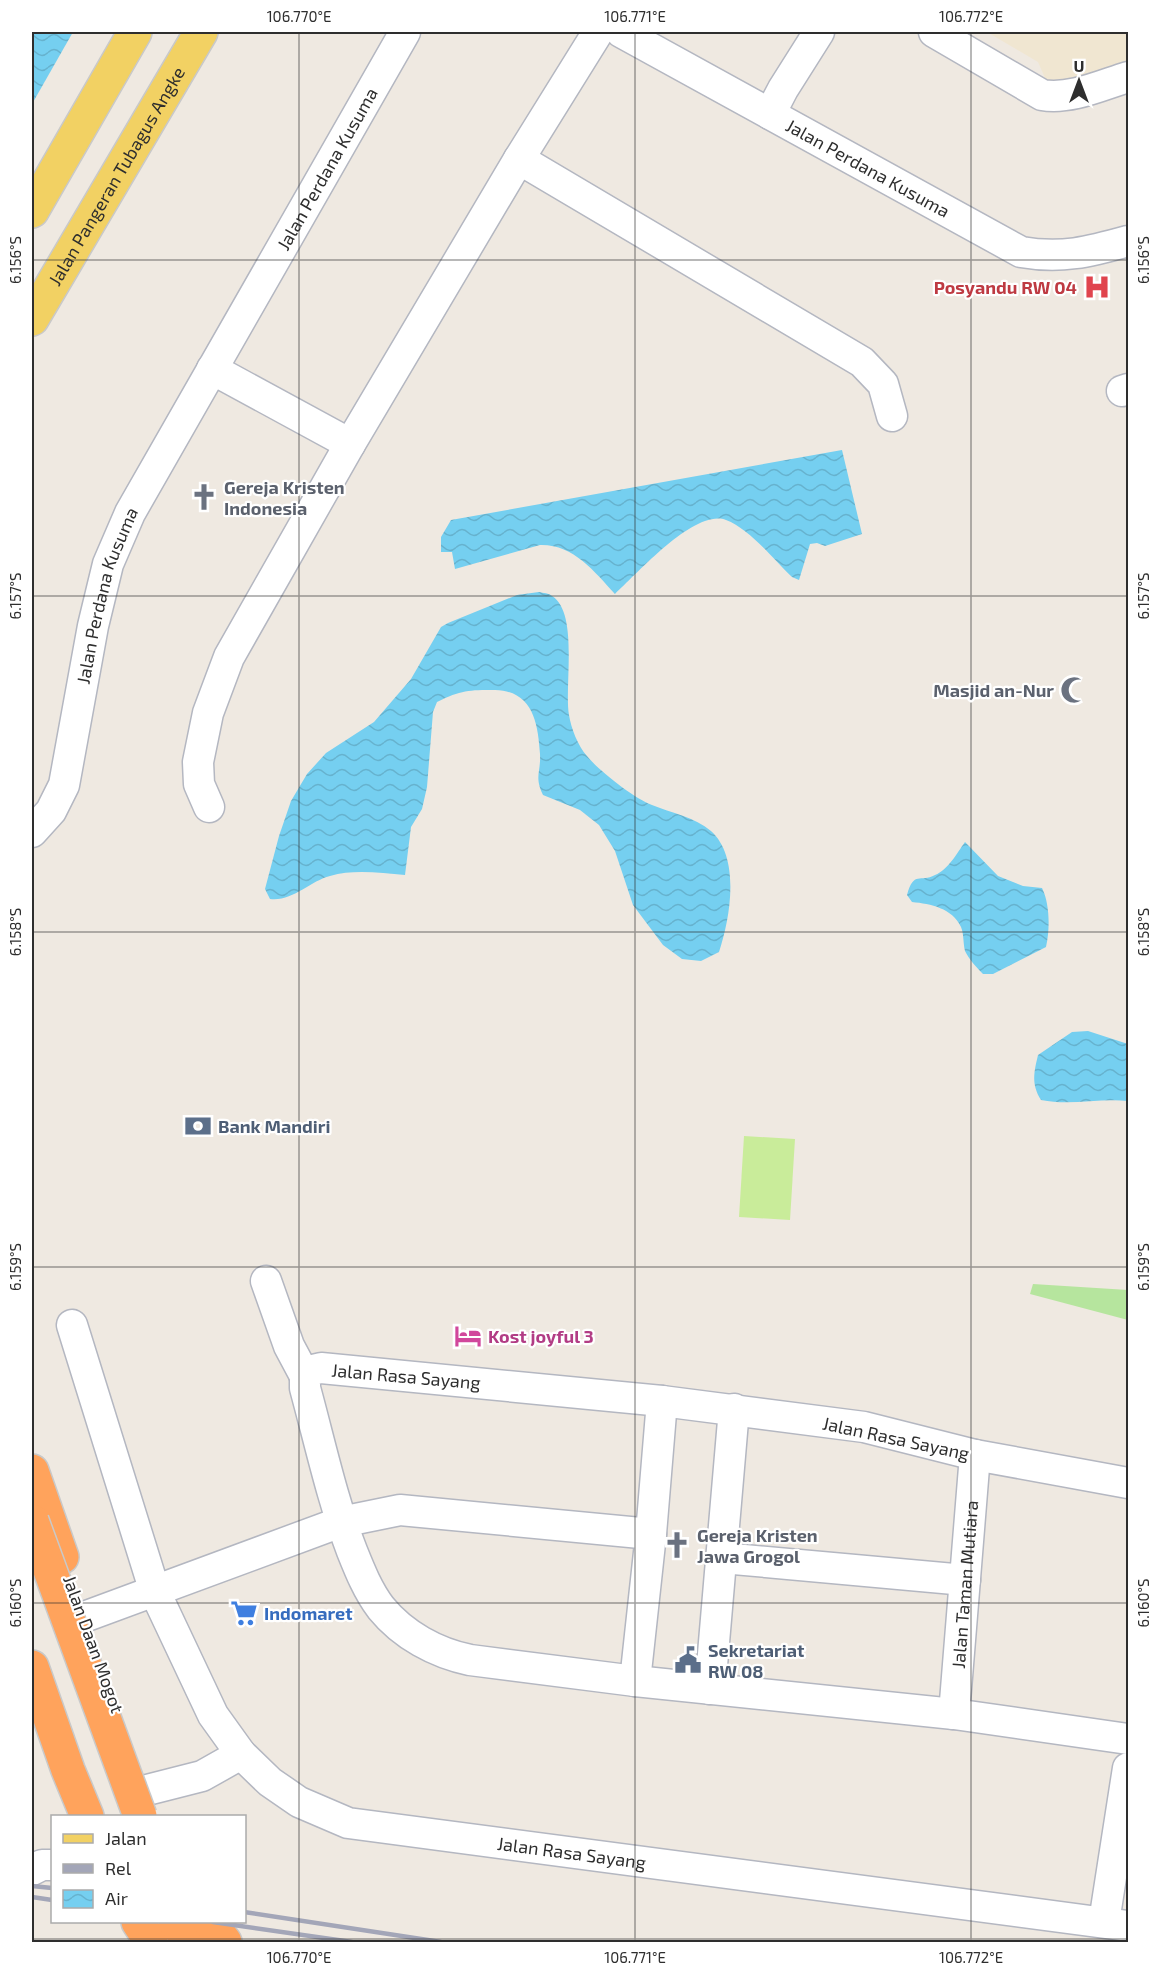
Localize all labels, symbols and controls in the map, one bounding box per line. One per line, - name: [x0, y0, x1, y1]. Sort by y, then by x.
- text: 106.770°E: [267, 7, 331, 25]
- text: 106.771°E: [604, 7, 666, 25]
- text: 106.772°E: [939, 7, 1003, 25]
- north arrow: [1049, 51, 1109, 111]
- text: U: [1074, 56, 1084, 75]
- street label: Jalan Pangeran Tubagus Angke: [43, 63, 189, 289]
- street label: Jalan Perdana Kusuma: [272, 84, 382, 254]
- street label: Jalan Perdana Kusuma: [782, 114, 954, 222]
- text: 6.156°S: [6, 236, 24, 284]
- text: 6.156°S: [1134, 236, 1152, 284]
- hospital icon: Posyandu RW 04: [1082, 272, 1112, 302]
- place label: Posyandu RW 04: [934, 276, 1077, 298]
- place label: Gereja Kristen Indonesia: [224, 476, 345, 519]
- church icon: Gereja Kristen Indonesia: [189, 482, 219, 512]
- street label: Jalan Perdana Kusuma: [72, 503, 142, 686]
- text: 6.157°S: [6, 573, 24, 619]
- text: 6.157°S: [1134, 573, 1152, 619]
- mosque icon: Masjid an-Nur: [1059, 675, 1089, 705]
- place label: Masjid an-Nur: [933, 679, 1054, 701]
- text: 6.158°S: [6, 908, 24, 956]
- text: 6.158°S: [1134, 908, 1152, 956]
- bank icon: Bank Mandiri: [183, 1111, 213, 1141]
- place label: Bank Mandiri: [218, 1115, 330, 1137]
- text: 6.159°S: [6, 1243, 24, 1291]
- text: 6.159°S: [1134, 1243, 1152, 1291]
- hotel icon: Kost joyful 3: [453, 1321, 483, 1351]
- place label: Kost joyful 3: [488, 1325, 594, 1347]
- street label: Jalan Rasa Sayang: [331, 1359, 481, 1393]
- street label: Jalan Rasa Sayang: [821, 1412, 971, 1464]
- street label: Jalan Taman Mutiara: [947, 1500, 982, 1669]
- place label: Gereja Kristen Jawa Grogol: [697, 1524, 818, 1567]
- church icon: Gereja Kristen Jawa Grogol: [662, 1530, 692, 1560]
- street label: Jalan Daan Mogot: [59, 1572, 129, 1716]
- text: 6.160°S: [6, 1579, 24, 1627]
- text: 6.160°S: [1134, 1579, 1152, 1627]
- supermarket icon: Indomaret: [229, 1598, 259, 1628]
- place label: Indomaret: [264, 1602, 353, 1624]
- place label: Sekretariat RW 08: [708, 1639, 805, 1682]
- public building icon: Sekretariat RW 08: [673, 1645, 703, 1675]
- legend: [51, 1815, 246, 1923]
- text: Jalan: [105, 1827, 147, 1849]
- street label: Jalan Rasa Sayang: [496, 1832, 647, 1873]
- text: Rel: [105, 1857, 132, 1879]
- text: Air: [105, 1887, 128, 1909]
- text: 106.770°E: [267, 1948, 331, 1966]
- text: 106.771°E: [604, 1948, 666, 1966]
- text: 106.772°E: [939, 1948, 1003, 1966]

